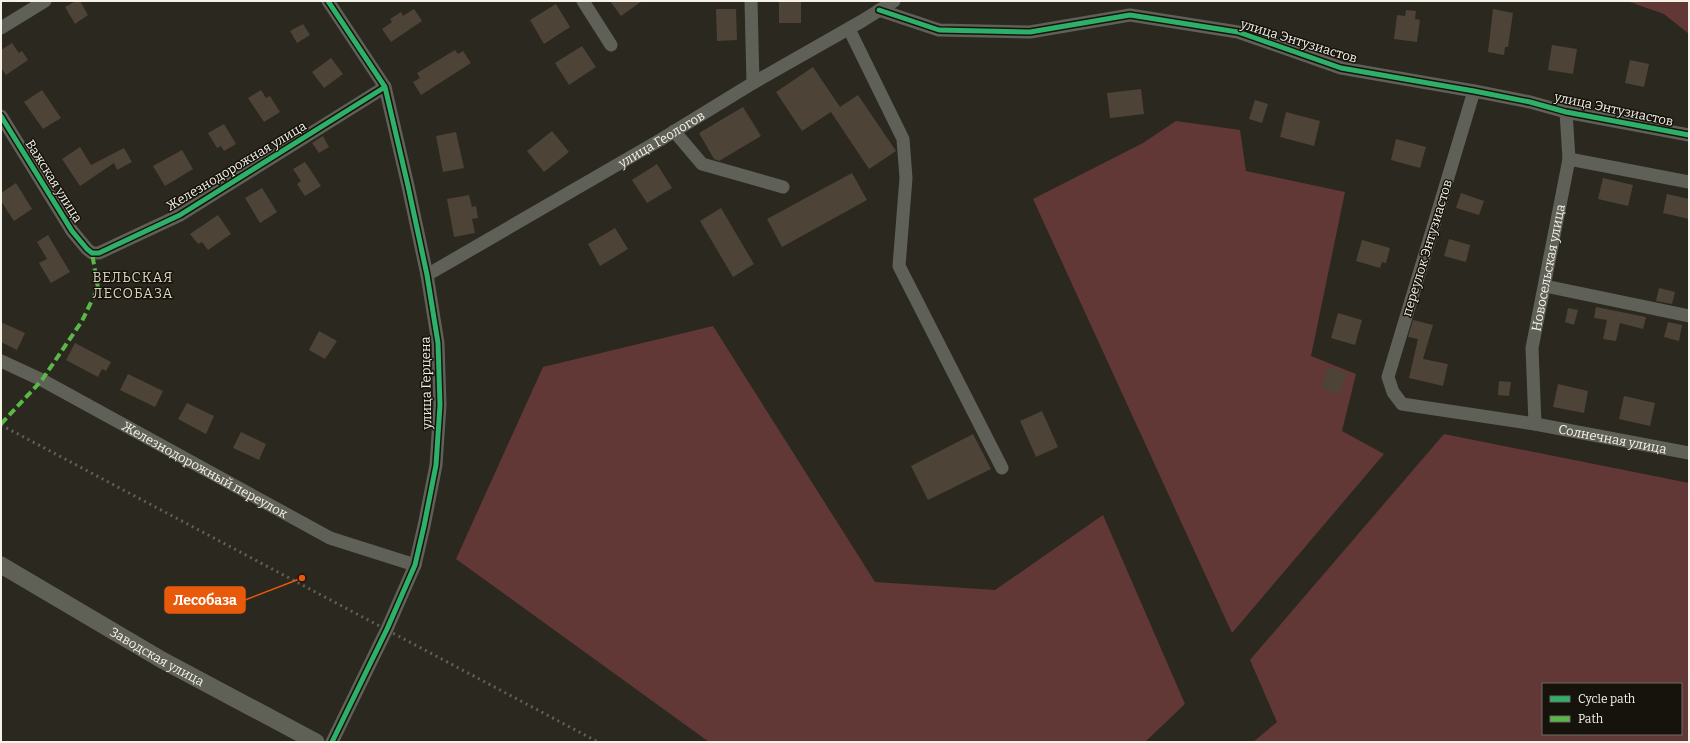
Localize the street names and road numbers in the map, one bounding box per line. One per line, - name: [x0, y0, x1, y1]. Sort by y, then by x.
- street label: улица Энтузиастов: [1238, 16, 1359, 66]
- street label: улица Энтузиастов: [1552, 89, 1675, 129]
- street label: улица Геологов: [615, 107, 707, 171]
- street label: Железнодорожная улица: [163, 118, 309, 214]
- street label: Важская улица: [23, 137, 85, 225]
- street label: переулок Энтузиастов: [1399, 178, 1455, 318]
- street label: Новосельская улица: [1528, 203, 1568, 332]
- street label: улица Герцена: [418, 336, 434, 431]
- street label: Железнодорожный переулок: [119, 418, 291, 521]
- street label: Солнечная улица: [1557, 421, 1668, 456]
- street label: Заводская улица: [108, 624, 207, 689]

